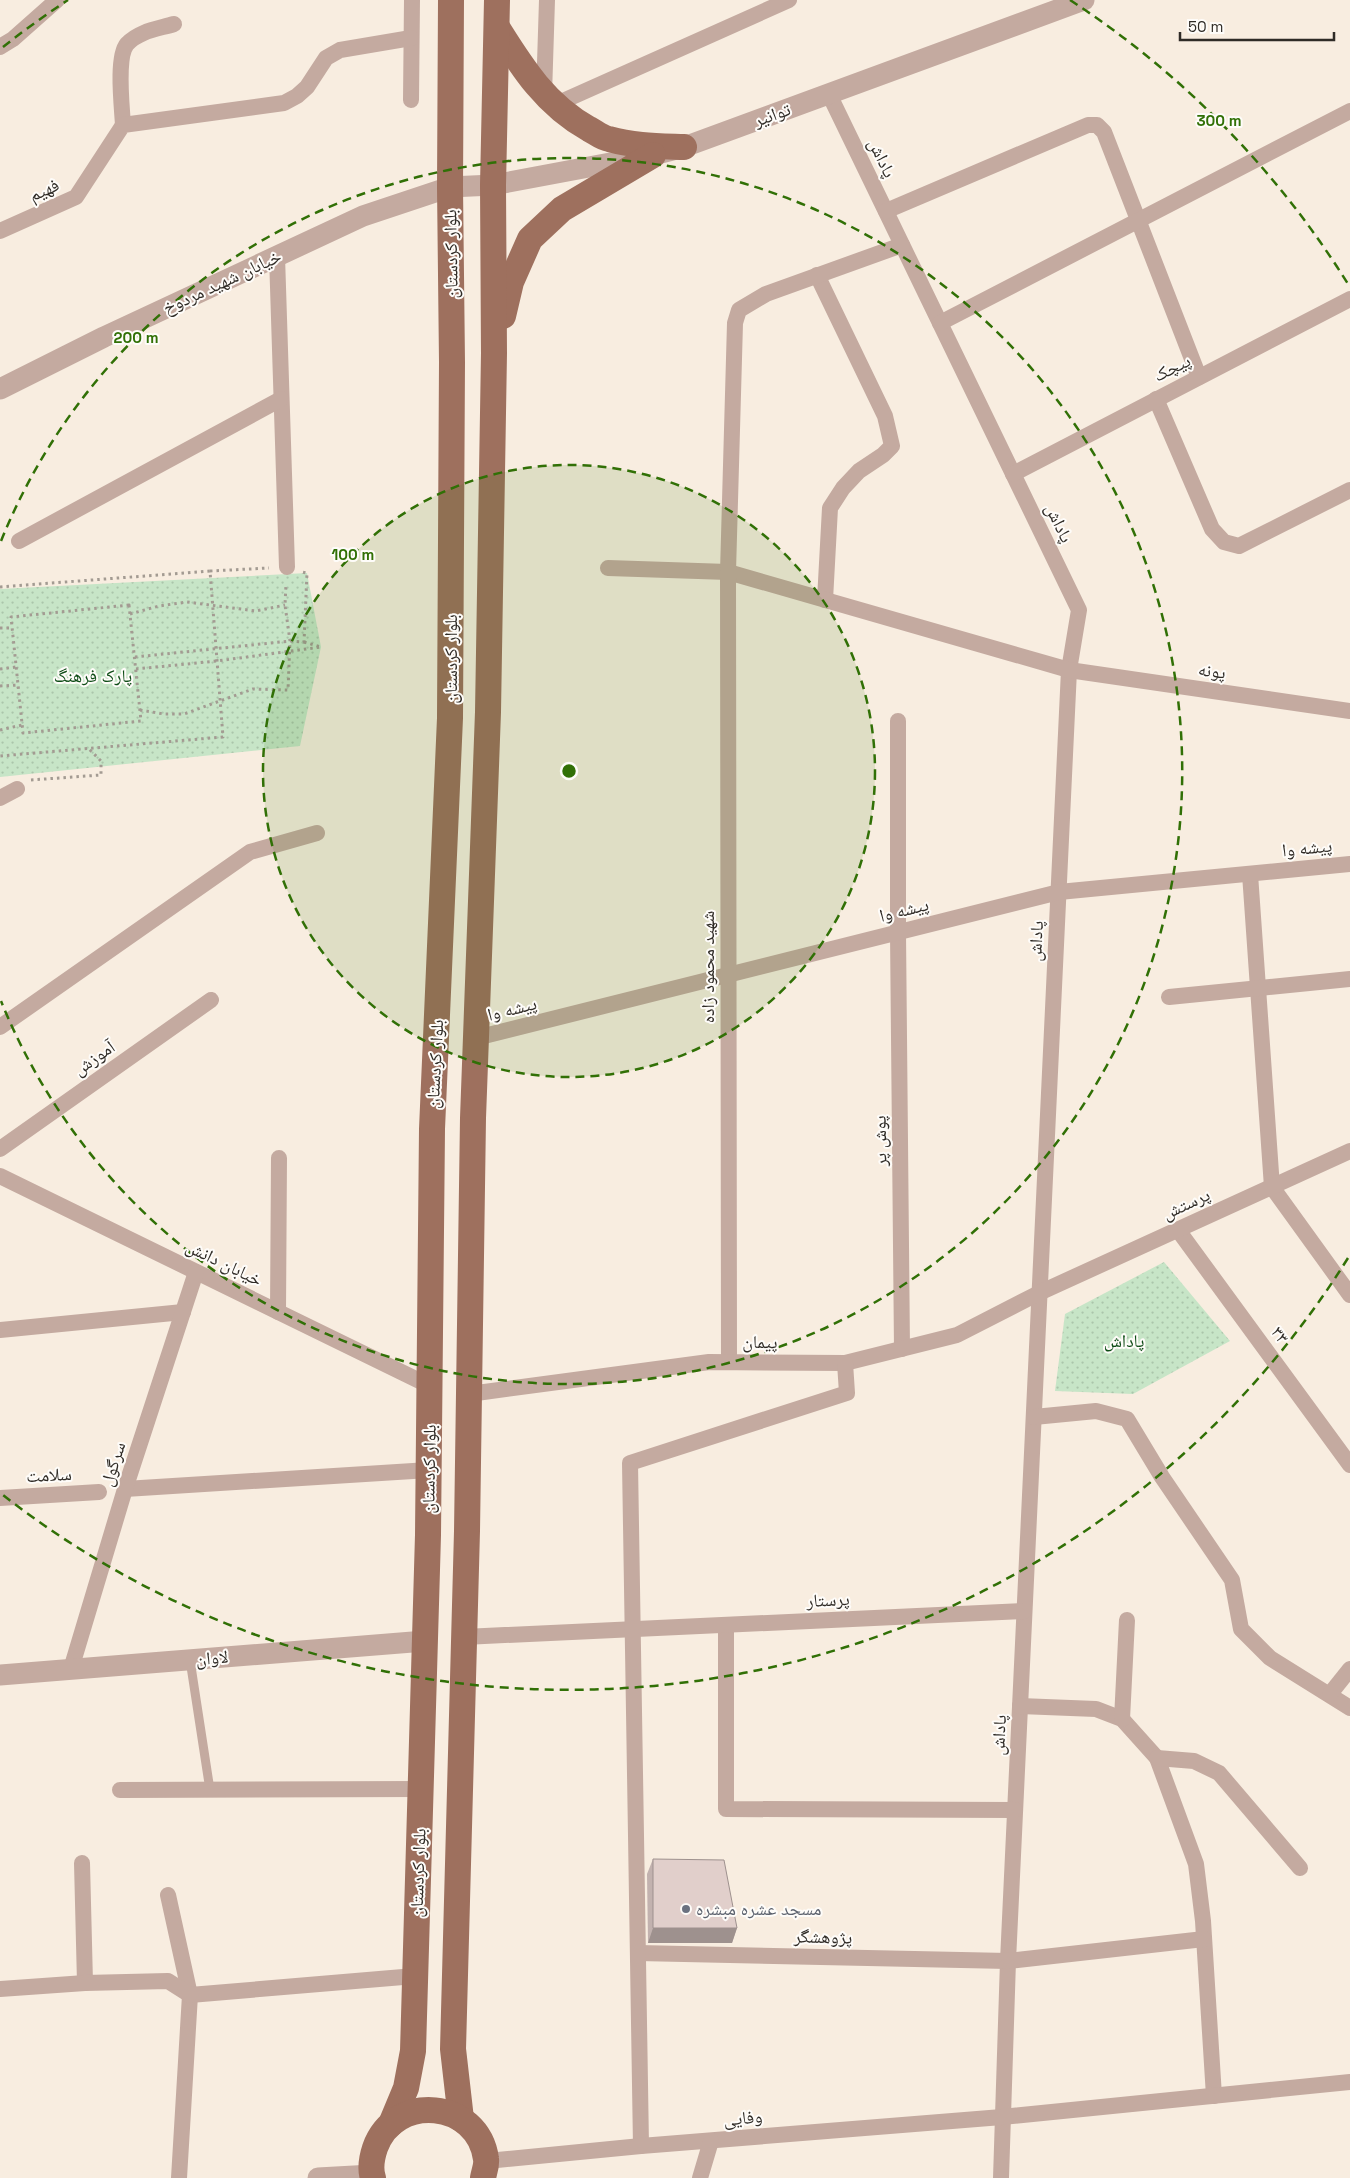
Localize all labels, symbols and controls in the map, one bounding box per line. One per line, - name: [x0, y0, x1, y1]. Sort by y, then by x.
- scale bar: [1180, 10, 1334, 42]
- text: 50 m: [1188, 17, 1223, 36]
- street label: توانیر: [749, 97, 793, 132]
- text: 300 m: [1196, 111, 1242, 130]
- street label: پاداش: [863, 134, 902, 181]
- street label: فهیم: [25, 173, 63, 207]
- street label: بلوار کردستان: [438, 209, 463, 299]
- street label: خیابان شهید مردوخ: [159, 244, 285, 320]
- text: 200 m: [114, 328, 158, 347]
- street label: پیچک: [1149, 349, 1194, 387]
- street label: پاداش: [1040, 499, 1079, 546]
- text: 100 m: [332, 545, 374, 564]
- street label: بلوار کردستان: [439, 614, 462, 704]
- street label: پونه: [1197, 657, 1227, 684]
- park label: پارک فرهنگ: [54, 664, 132, 687]
- centre of rings: [560, 762, 578, 780]
- street label: پیشه وا: [1281, 833, 1333, 862]
- street label: پیشه وا: [877, 892, 931, 927]
- street label: شهید محمود زاده: [696, 911, 719, 1023]
- street label: پاداش: [1023, 920, 1048, 962]
- street label: پیشه وا: [485, 991, 539, 1026]
- street label: بلوار کردستان: [421, 1019, 448, 1109]
- street label: آموزش: [68, 1035, 120, 1080]
- street label: پوش پر: [868, 1115, 892, 1168]
- street label: پرستش: [1158, 1183, 1213, 1225]
- street label: خیابان دانش: [182, 1234, 266, 1291]
- street label: ۳۳: [1266, 1321, 1294, 1348]
- park label: پاداش: [1104, 1329, 1144, 1352]
- street label: پیمان: [742, 1330, 778, 1353]
- street label: بلوار کردستان: [416, 1424, 441, 1514]
- street label: سرگول: [95, 1439, 131, 1489]
- street label: سلامت: [26, 1462, 72, 1487]
- street label: پرستار: [805, 1587, 850, 1612]
- street label: لاوان: [195, 1645, 229, 1670]
- street label: پاداش: [986, 1714, 1011, 1756]
- street label: بلوار کردستان: [404, 1828, 431, 1918]
- place label: مسجد عشره مبشره: [696, 1897, 822, 1920]
- marker: مسجد عشره مبشره: [680, 1903, 692, 1915]
- street label: پژوهشگر: [793, 1924, 852, 1949]
- street label: وفایی: [722, 2104, 763, 2131]

